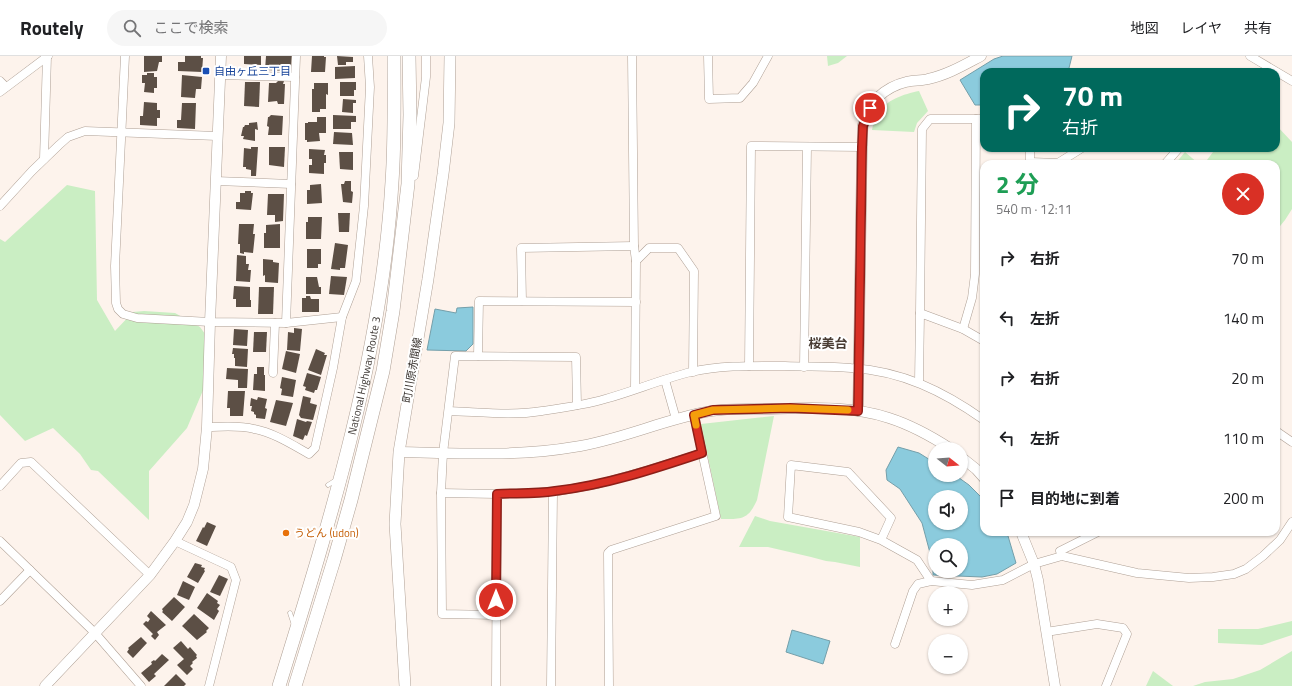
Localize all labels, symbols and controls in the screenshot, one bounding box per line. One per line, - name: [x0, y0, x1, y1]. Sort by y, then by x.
- search box: [107, 10, 387, 46]
- text: Routely: [20, 13, 83, 42]
- text: ここで検索: [153, 16, 229, 39]
- icon: search: [121, 17, 143, 39]
- text: 地図: [1130, 17, 1158, 38]
- text: レイヤ: [1180, 17, 1222, 38]
- text: 共有: [1244, 17, 1272, 38]
- place label: 自由ヶ丘三丁目: [214, 63, 291, 79]
- marker: 自由ヶ丘三丁目: [201, 66, 211, 76]
- text: 70 m: [1062, 74, 1123, 117]
- icon: right: [996, 84, 1048, 136]
- pin: [853, 91, 887, 125]
- icon: arrive: [859, 97, 881, 119]
- text: 右折: [1062, 114, 1098, 141]
- text: 2 分: [996, 166, 1039, 202]
- button: close: [1222, 173, 1264, 215]
- text: 540 m · 12:11: [996, 199, 1072, 219]
- icon: right: [996, 247, 1018, 269]
- text: 右折: [1030, 247, 1060, 270]
- text: 70 m: [1231, 247, 1264, 270]
- icon: left: [996, 307, 1018, 329]
- text: 左折: [1030, 307, 1060, 330]
- text: 140 m: [1223, 307, 1264, 330]
- street label: National Highway Route 3: [344, 315, 384, 437]
- district label: 桜美台: [808, 333, 848, 353]
- street label: 町川原赤間線: [398, 336, 426, 404]
- icon: right: [996, 367, 1018, 389]
- text: 右折: [1030, 367, 1060, 390]
- text: 20 m: [1231, 367, 1264, 390]
- icon: left: [996, 427, 1018, 449]
- text: 左折: [1030, 427, 1060, 450]
- text: 110 m: [1223, 427, 1264, 450]
- north arrow: [928, 442, 968, 482]
- map controls: [928, 442, 968, 674]
- icon: arrive: [996, 487, 1018, 509]
- text: 目的地に到着: [1030, 487, 1120, 510]
- text: 200 m: [1223, 487, 1264, 510]
- button: sound: [928, 490, 968, 530]
- place label: うどん (udon): [294, 525, 359, 541]
- marker: うどん (udon): [281, 528, 291, 538]
- button: search: [928, 538, 968, 578]
- position arrow: [475, 579, 517, 621]
- button: +: [928, 586, 968, 626]
- button: −: [928, 634, 968, 674]

